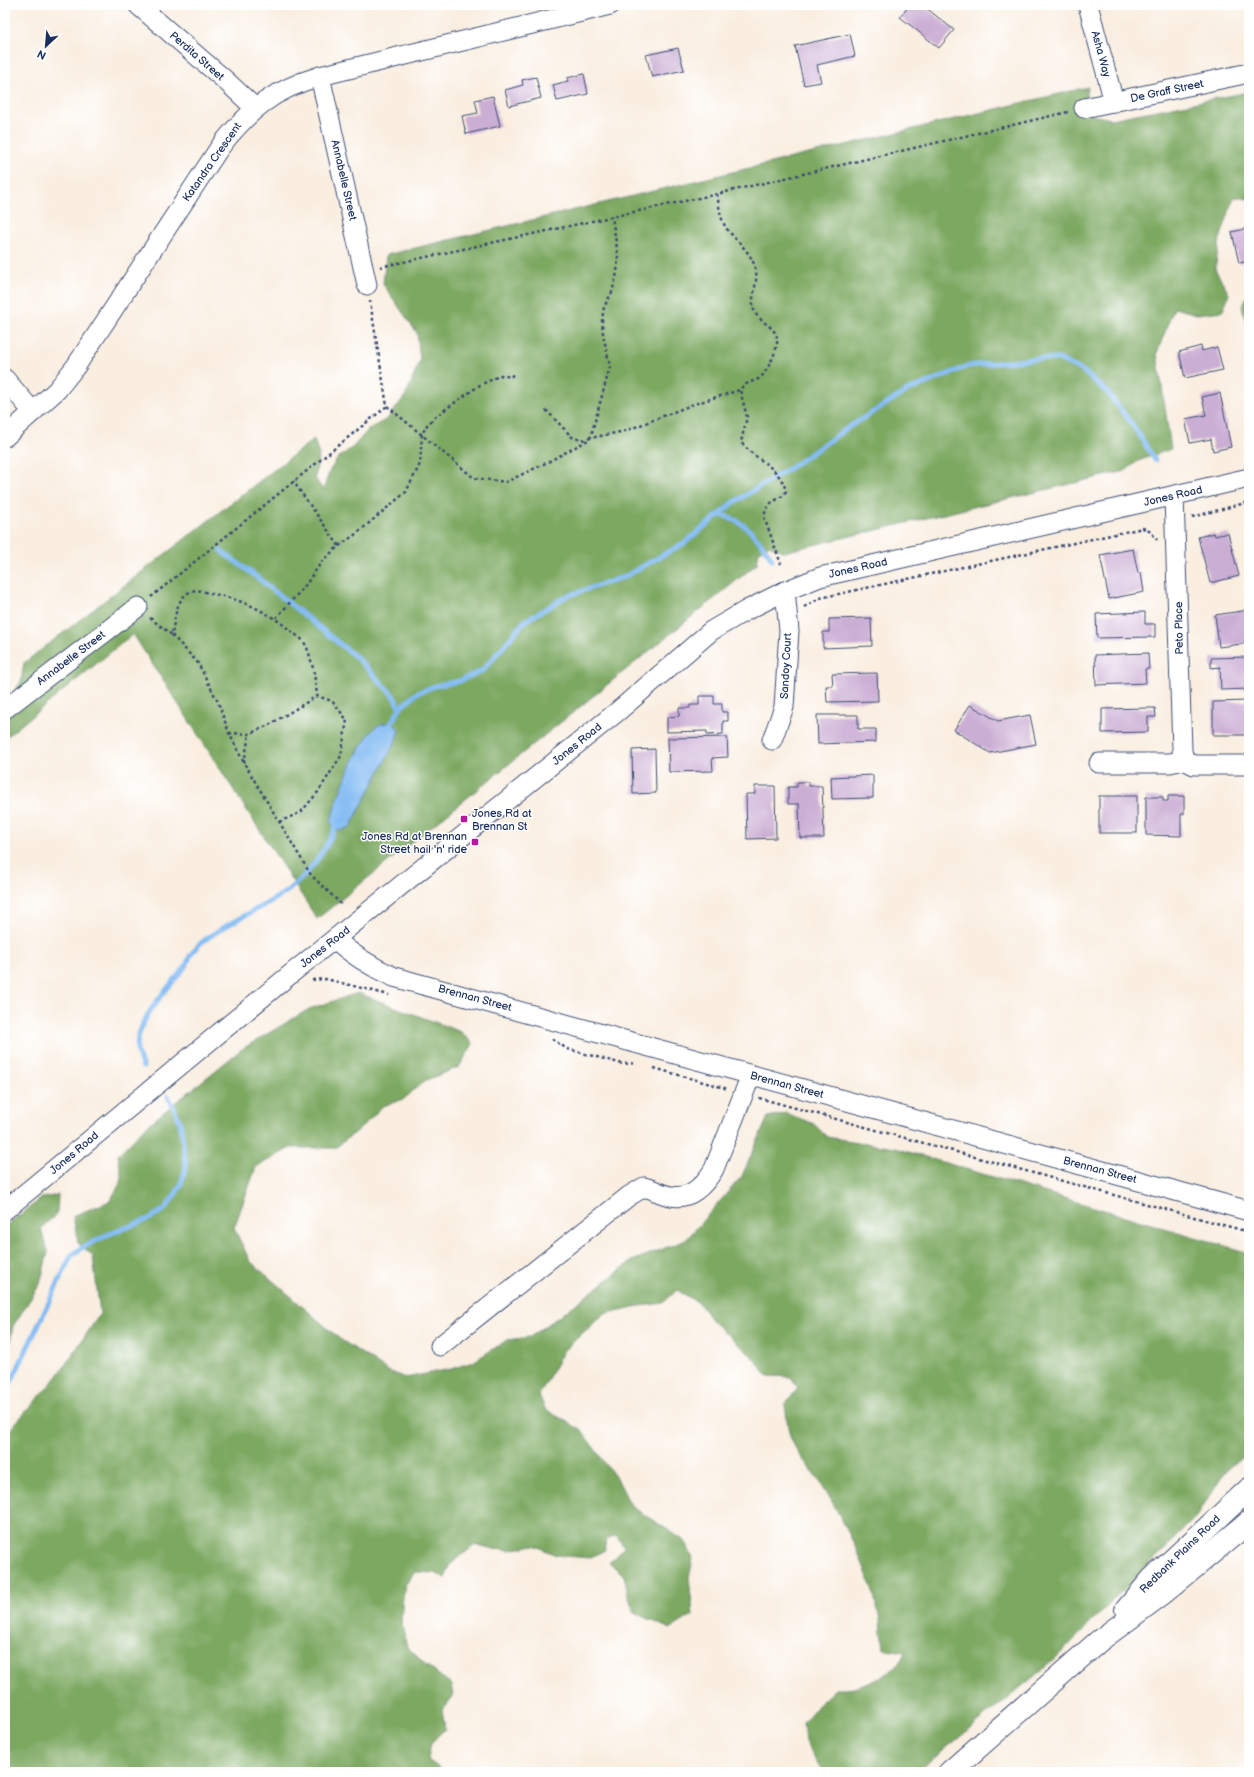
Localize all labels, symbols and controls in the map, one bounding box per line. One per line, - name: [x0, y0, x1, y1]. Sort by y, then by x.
- north arrow: [26, 26, 66, 66]
- street label: Perdita Street: [167, 29, 227, 84]
- street label: Asha Way: [1089, 30, 1113, 79]
- text: N: [35, 47, 48, 62]
- street label: De Graff Street: [1129, 77, 1205, 105]
- street label: Katandra Crescent: [180, 120, 244, 204]
- street label: Annabelle Street: [328, 138, 360, 222]
- street label: Jones Road: [1143, 483, 1203, 509]
- street label: Jones Road: [828, 555, 888, 581]
- street label: Peto Place: [1172, 601, 1186, 655]
- street label: Annabelle Street: [34, 628, 108, 688]
- street label: Sandoy Court: [778, 632, 794, 699]
- street label: Jones Road: [550, 720, 604, 768]
- place label: Jones Rd at Brennan St: [472, 807, 532, 833]
- marker: Jones Rd at Brennan St: [459, 814, 469, 824]
- place label: Jones Rd at Brennan Street hail 'n' ride: [362, 830, 467, 856]
- marker: Jones Rd at Brennan Street hail 'n' ride: [470, 837, 480, 847]
- street label: Jones Road: [298, 924, 352, 970]
- street label: Brennan Street: [437, 982, 514, 1014]
- street label: Brennan Street: [749, 1069, 826, 1101]
- street label: Jones Road: [47, 1129, 101, 1177]
- street label: Brennan Street: [1062, 1154, 1139, 1186]
- street label: Redbank Plains Road: [1137, 1512, 1223, 1596]

